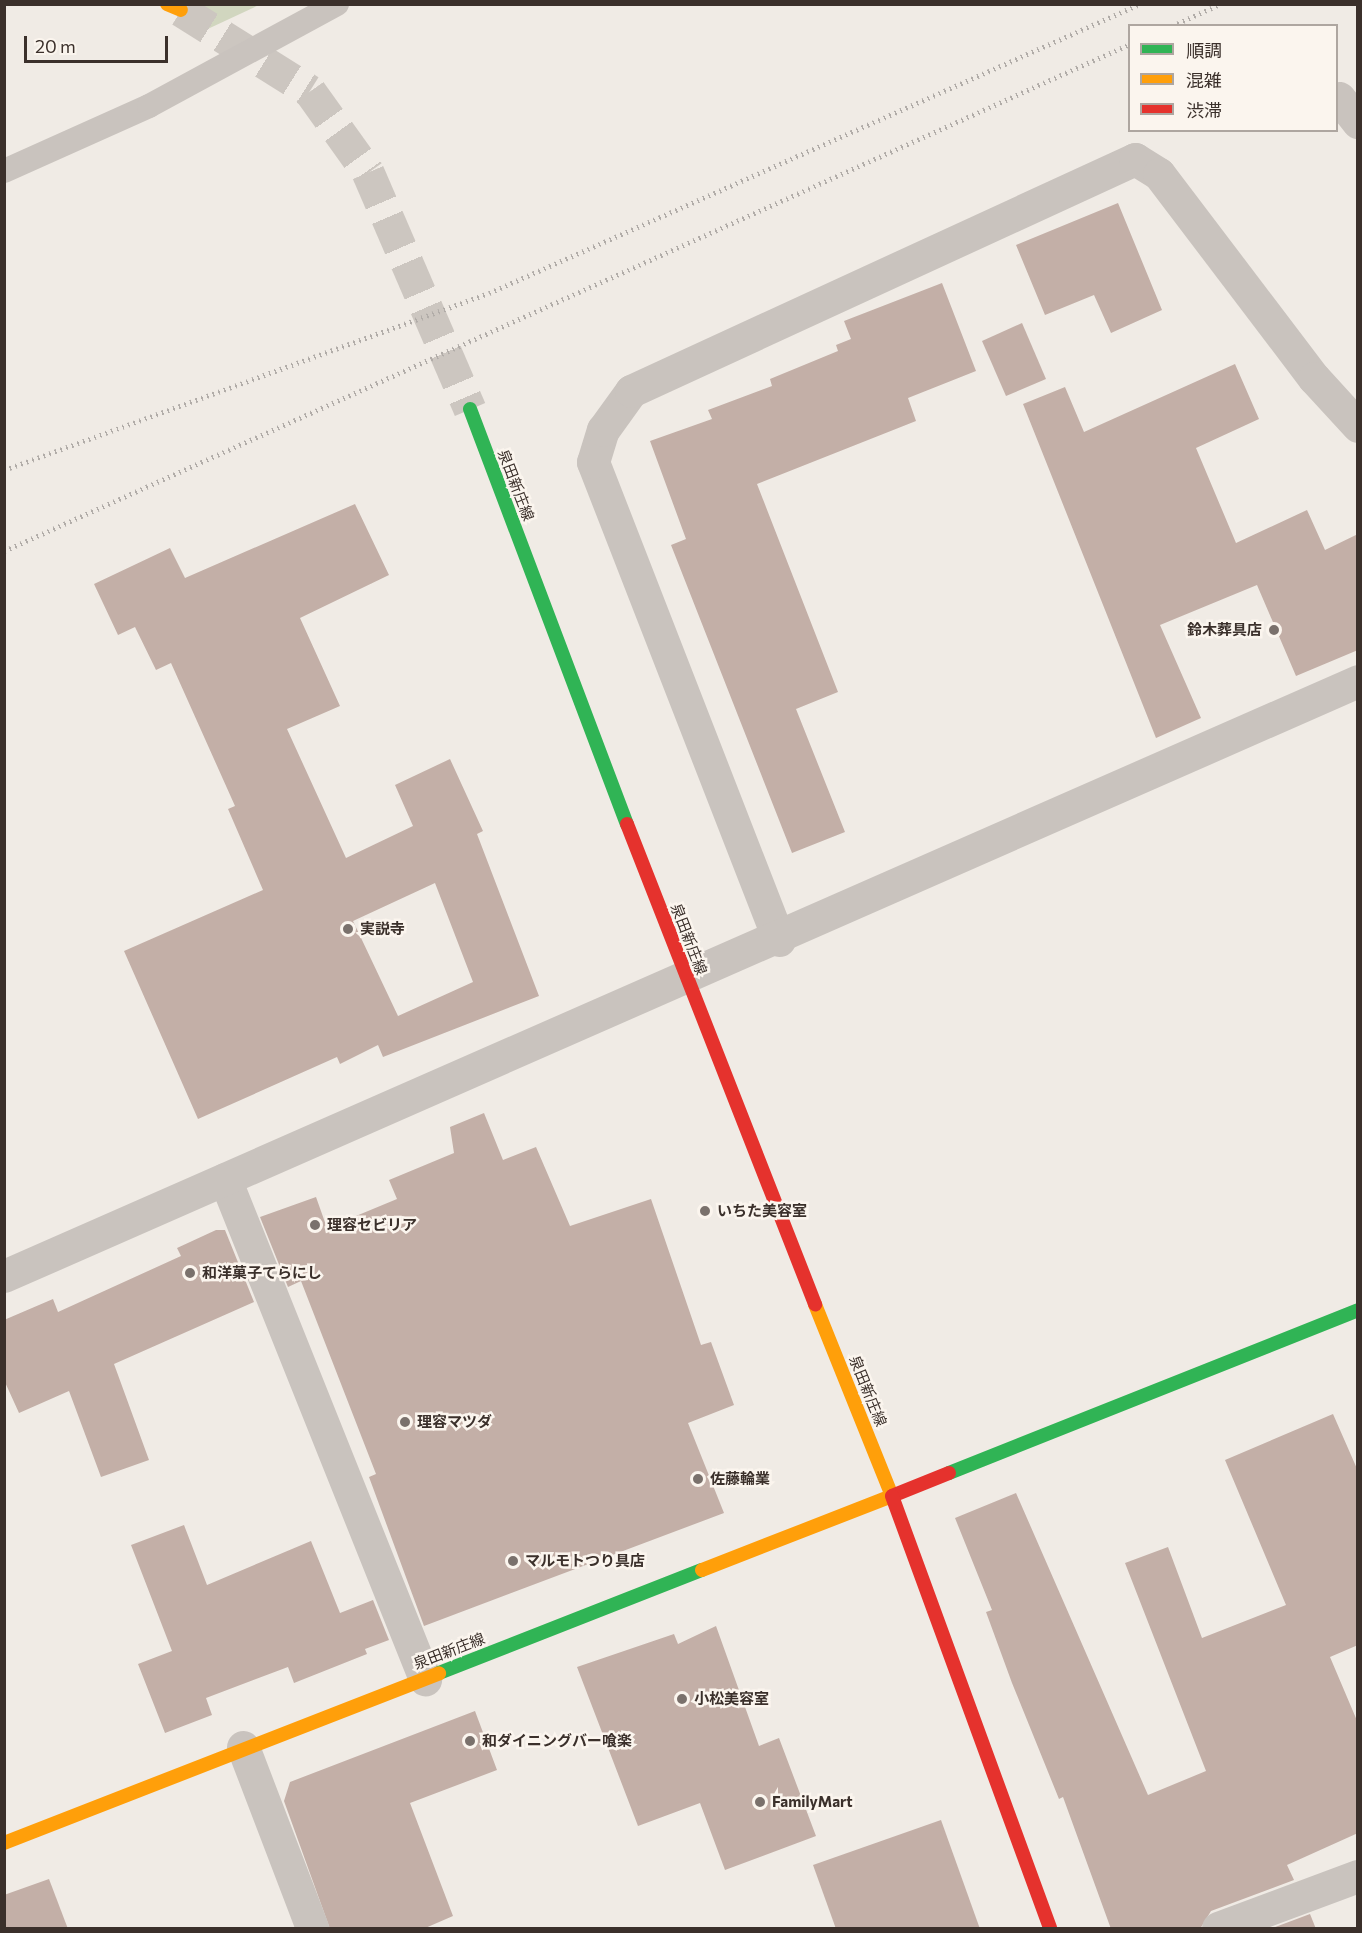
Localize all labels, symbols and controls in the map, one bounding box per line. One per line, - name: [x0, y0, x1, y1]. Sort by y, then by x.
- scale bar: [27, 24, 171, 62]
- legend: [1128, 24, 1338, 132]
- text: 20 m: [35, 35, 76, 57]
- text: 順調: [1186, 39, 1222, 61]
- text: 混雑: [1186, 69, 1222, 91]
- text: 渋滞: [1186, 99, 1222, 121]
- street label: 泉田新庄線: [494, 447, 538, 523]
- place label: 鈴木葬具店: [1187, 621, 1262, 639]
- marker: 鈴木葬具店: [1267, 623, 1281, 637]
- street label: 泉田新庄線: [667, 901, 711, 977]
- place label: 実説寺: [360, 920, 405, 938]
- marker: 実説寺: [341, 922, 355, 936]
- place label: いちた美容室: [717, 1202, 807, 1220]
- marker: いちた美容室: [698, 1204, 712, 1218]
- place label: 理容セビリア: [327, 1216, 417, 1234]
- marker: 理容セビリア: [308, 1218, 322, 1232]
- place label: 和洋菓子てらにし: [202, 1264, 322, 1282]
- marker: 和洋菓子てらにし: [183, 1266, 197, 1280]
- street label: 泉田新庄線: [846, 1353, 890, 1429]
- place label: 理容マツダ: [417, 1413, 492, 1431]
- marker: 理容マツダ: [398, 1415, 412, 1429]
- place label: 佐藤輪業: [710, 1470, 770, 1488]
- marker: 佐藤輪業: [691, 1472, 705, 1486]
- place label: マルモトつり具店: [525, 1552, 645, 1570]
- marker: マルモトつり具店: [506, 1554, 520, 1568]
- street label: 泉田新庄線: [411, 1629, 487, 1673]
- place label: 小松美容室: [694, 1690, 769, 1708]
- marker: 小松美容室: [675, 1692, 689, 1706]
- place label: 和ダイニングバー喰楽: [482, 1732, 632, 1750]
- marker: 和ダイニングバー喰楽: [463, 1734, 477, 1748]
- place label: FamilyMart: [772, 1793, 853, 1811]
- marker: FamilyMart: [753, 1795, 767, 1809]

